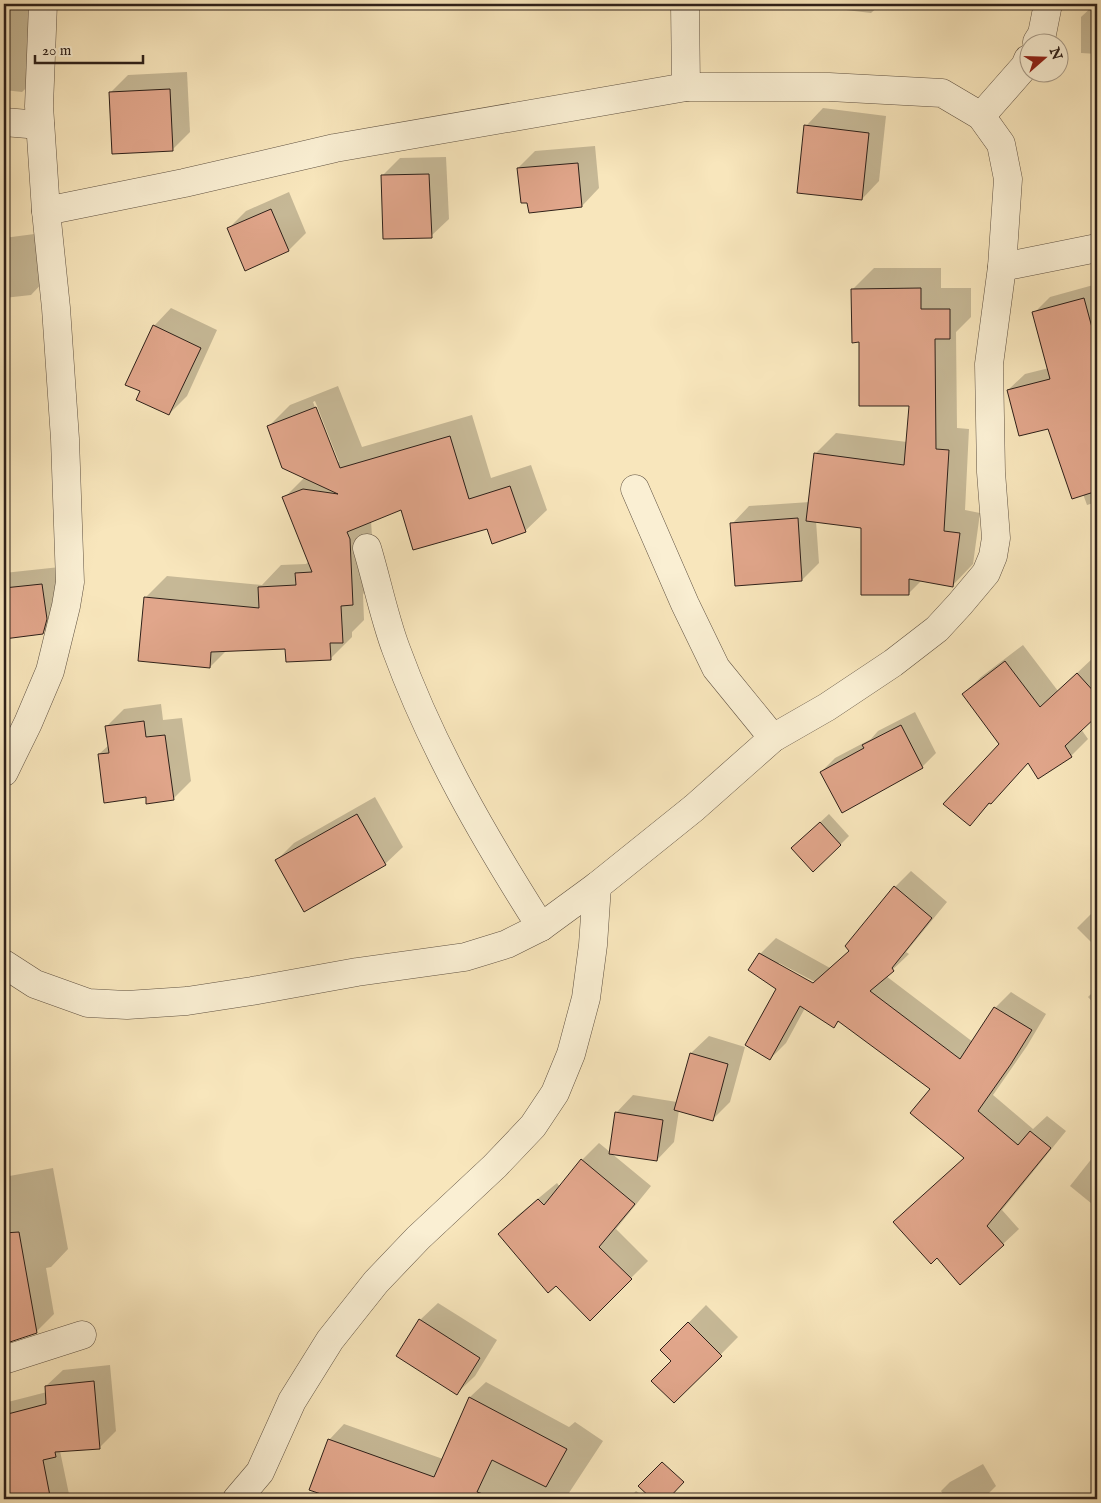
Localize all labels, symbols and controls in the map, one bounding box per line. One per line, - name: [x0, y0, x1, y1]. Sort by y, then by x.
- scale bar: [35, 32, 142, 64]
- north arrow: [1018, 32, 1068, 82]
- text: 20 m: [42, 41, 72, 60]
- text: N: [1044, 44, 1066, 63]

